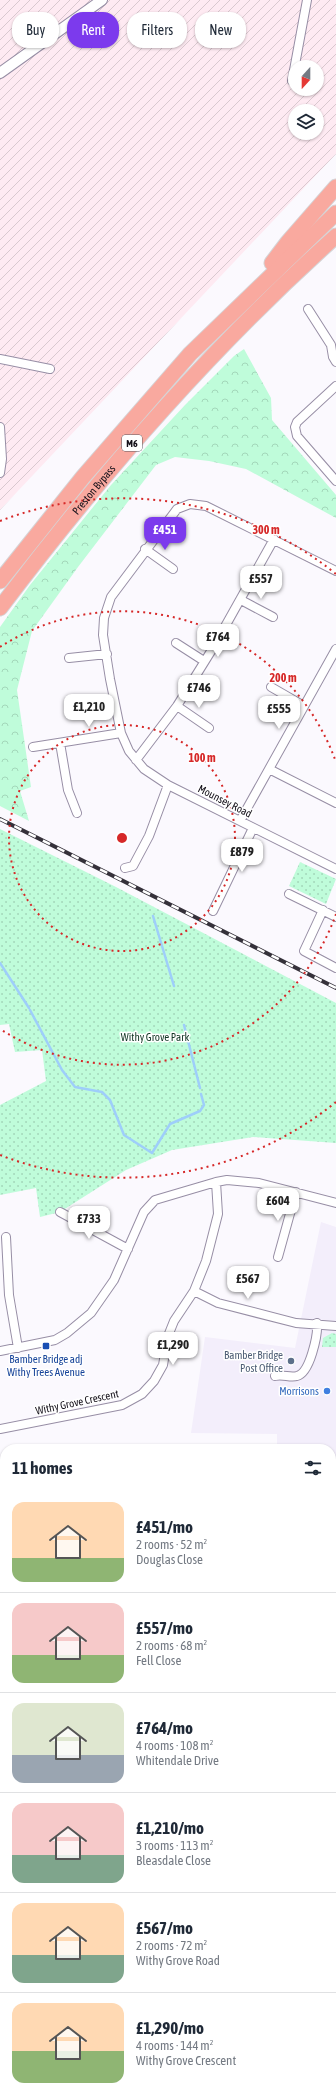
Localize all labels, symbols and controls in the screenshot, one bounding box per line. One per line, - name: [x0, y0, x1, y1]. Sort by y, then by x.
- chip: Buy: [12, 12, 59, 48]
- chip: Rent: [67, 12, 119, 48]
- chip: Filters: [127, 12, 187, 48]
- chip: New: [195, 12, 246, 48]
- north arrow: [288, 60, 324, 96]
- map controls: [288, 60, 324, 140]
- button: layers: [288, 104, 324, 140]
- road number: M6: [122, 435, 142, 451]
- street label: Preston Bypass: [70, 462, 118, 517]
- pin: £451: [141, 517, 189, 551]
- text: £451: [153, 522, 177, 537]
- text: 300 m: [252, 523, 280, 537]
- pin: £557: [237, 566, 285, 600]
- text: £557: [249, 571, 273, 586]
- pin: £764: [194, 624, 242, 658]
- text: £764: [206, 629, 230, 644]
- text: 200 m: [269, 671, 297, 685]
- pin: £746: [175, 675, 223, 709]
- text: £746: [187, 680, 211, 695]
- pin: £1,210: [56, 694, 122, 728]
- pin: £555: [255, 696, 303, 730]
- text: £1,210: [73, 699, 105, 714]
- text: £555: [267, 701, 291, 716]
- text: 100 m: [188, 751, 216, 765]
- street label: Mounsey Road: [196, 782, 254, 820]
- centre of rings: [115, 831, 129, 845]
- pin: £879: [218, 839, 266, 873]
- text: £879: [230, 844, 254, 859]
- park label: Withy Grove Park: [121, 1031, 189, 1043]
- pin: £604: [254, 1188, 302, 1222]
- text: £604: [266, 1193, 290, 1208]
- pin: £733: [65, 1206, 113, 1240]
- text: £733: [77, 1211, 101, 1226]
- pin: £567: [224, 1266, 272, 1300]
- text: £567: [236, 1271, 260, 1286]
- pin: £1,290: [140, 1332, 206, 1366]
- text: £1,290: [157, 1337, 189, 1352]
- marker: Bamber Bridge adj Withy Trees Avenue: [41, 1341, 51, 1351]
- place label: Bamber Bridge Post Office: [224, 1349, 283, 1374]
- place label: Bamber Bridge adj Withy Trees Avenue: [7, 1353, 85, 1378]
- marker: Bamber Bridge Post Office: [286, 1356, 296, 1366]
- place label: Morrisons: [279, 1385, 319, 1397]
- marker: Morrisons: [322, 1386, 332, 1396]
- street label: Withy Grove Crescent: [34, 1387, 120, 1417]
- icon: filters: [302, 1457, 324, 1479]
- text: 11 homes: [12, 1458, 73, 1478]
- text: £451/mo: [136, 1517, 193, 1537]
- icon: home: [44, 1518, 92, 1566]
- text: 2 rooms · 52 m²: [136, 1537, 207, 1552]
- text: Douglas Close: [136, 1552, 203, 1567]
- text: £557/mo: [136, 1618, 193, 1638]
- icon: home: [44, 1619, 92, 1667]
- text: 2 rooms · 68 m²: [136, 1638, 207, 1653]
- text: Fell Close: [136, 1653, 181, 1668]
- text: £764/mo: [136, 1718, 193, 1738]
- icon: home: [44, 1719, 92, 1767]
- text: 4 rooms · 108 m²: [136, 1738, 213, 1753]
- text: Whitendale Drive: [136, 1753, 219, 1768]
- text: £1,210/mo: [136, 1818, 204, 1838]
- icon: home: [44, 1819, 92, 1867]
- text: 3 rooms · 113 m²: [136, 1838, 213, 1853]
- text: Bleasdale Close: [136, 1853, 211, 1868]
- text: £567/mo: [136, 1918, 193, 1938]
- icon: home: [44, 1919, 92, 1967]
- text: 2 rooms · 72 m²: [136, 1938, 207, 1953]
- text: Withy Grove Road: [136, 1953, 220, 1968]
- text: £1,290/mo: [136, 2018, 204, 2038]
- icon: home: [44, 2019, 92, 2067]
- text: 4 rooms · 144 m²: [136, 2038, 213, 2053]
- text: Withy Grove Crescent: [136, 2053, 236, 2068]

